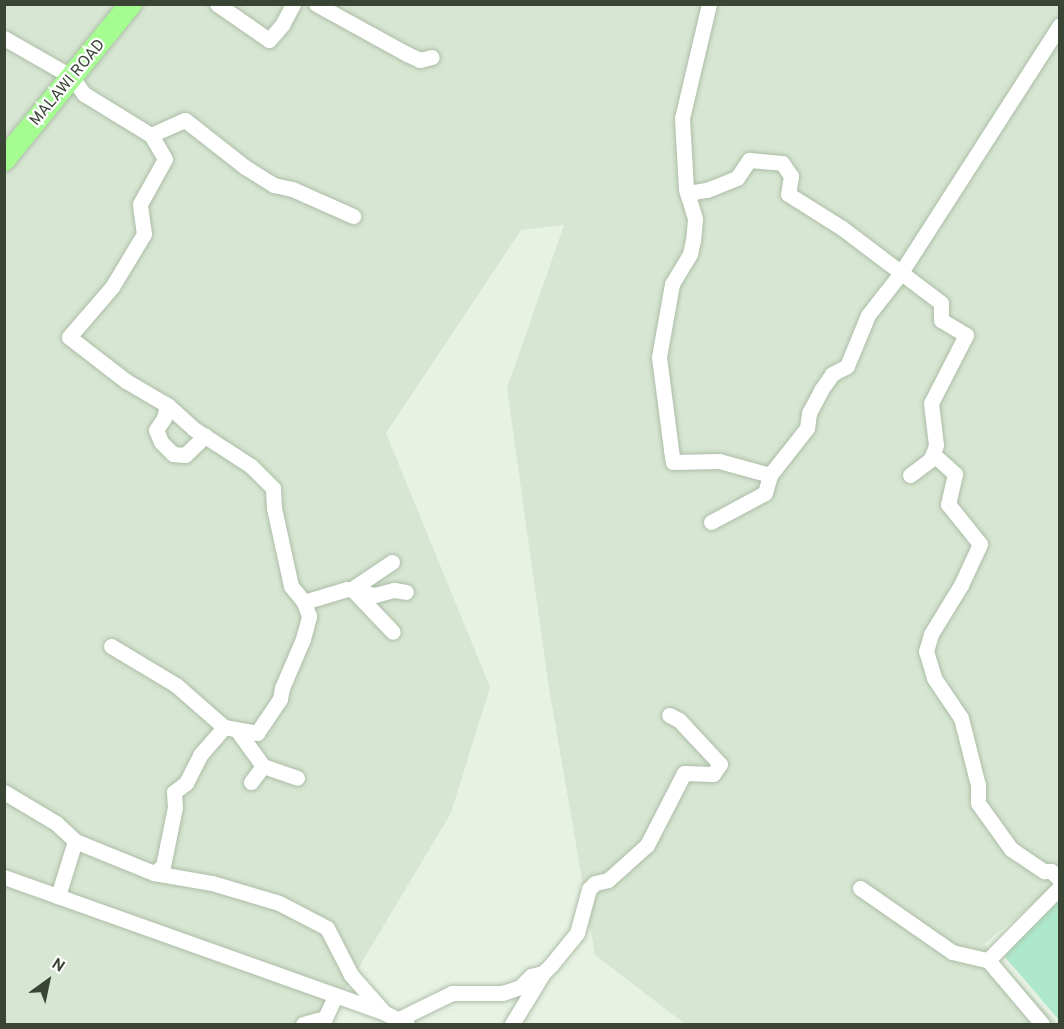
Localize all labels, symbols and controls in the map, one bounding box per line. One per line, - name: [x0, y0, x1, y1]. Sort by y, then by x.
- street label: MALAWI ROAD: [26, 36, 110, 130]
- north arrow: [18, 951, 78, 1011]
- text: N: [48, 954, 68, 977]

